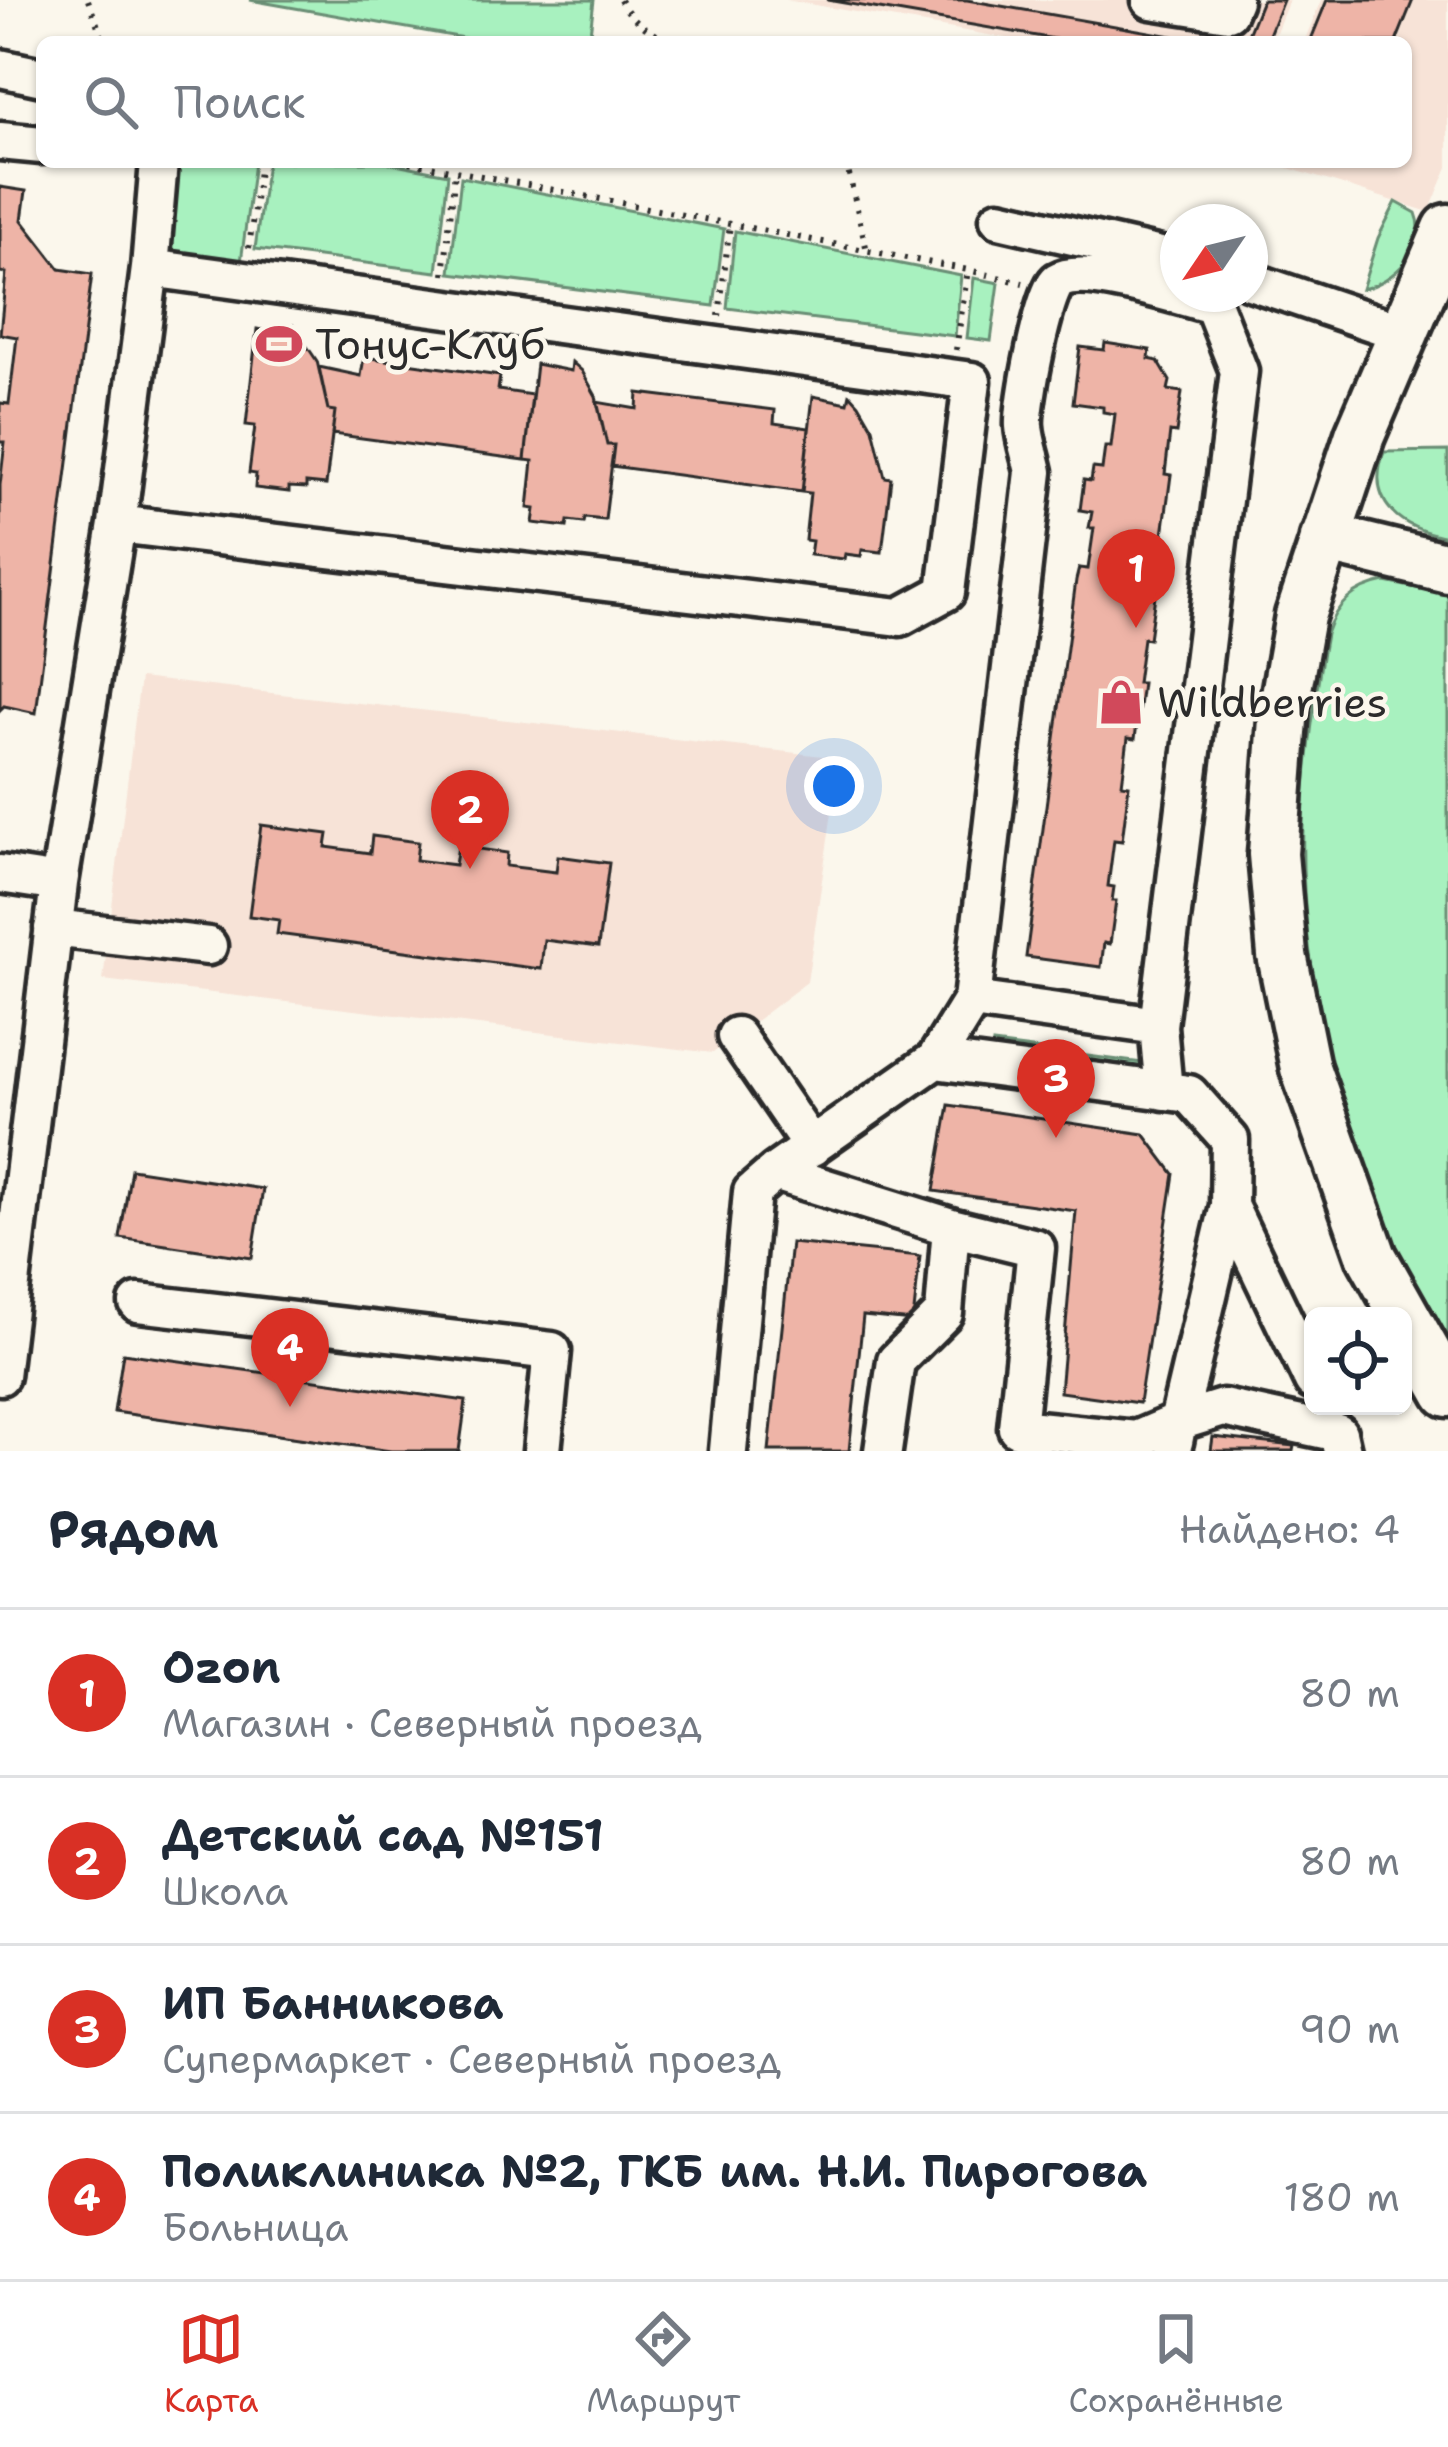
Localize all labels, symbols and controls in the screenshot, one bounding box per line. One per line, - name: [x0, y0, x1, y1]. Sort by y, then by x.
- search box: [36, 36, 1412, 168]
- icon: search: [78, 69, 144, 135]
- text: Поиск: [174, 72, 305, 132]
- north arrow: [1160, 204, 1268, 312]
- place label: Тонус-Клуб: [315, 316, 545, 372]
- sports icon: Тонус-Клуб: [254, 319, 304, 369]
- pin: 1: [1097, 529, 1175, 628]
- place label: Wildberries: [1157, 674, 1387, 730]
- shop icon: Wildberries: [1096, 677, 1146, 727]
- your location: [804, 756, 864, 816]
- pin: 2: [431, 770, 509, 869]
- pin: 3: [1017, 1039, 1095, 1138]
- map controls: [1304, 1307, 1412, 1415]
- button: locate: [1304, 1307, 1412, 1415]
- pin: 4: [251, 1308, 329, 1407]
- text: Рядом: [48, 1495, 219, 1563]
- text: Найдено: 4: [1179, 1503, 1400, 1555]
- text: Ozon: [162, 1637, 281, 1697]
- text: 1: [78, 1667, 96, 1719]
- text: 80 m: [1299, 1667, 1400, 1719]
- text: Магазин · Северный проезд: [162, 1697, 702, 1749]
- text: Детский сад №151: [162, 1805, 604, 1865]
- text: 2: [73, 1835, 101, 1887]
- text: 80 m: [1299, 1835, 1400, 1887]
- text: Школа: [162, 1865, 288, 1917]
- text: ИП Банникова: [162, 1973, 504, 2033]
- text: 3: [73, 2003, 101, 2055]
- text: 90 m: [1299, 2003, 1400, 2055]
- text: Супермаркет · Северный проезд: [162, 2033, 781, 2085]
- text: Поликлиника №2, ГКБ им. Н.И. Пирогова: [162, 2141, 1147, 2201]
- text: 4: [73, 2171, 101, 2223]
- text: 180 m: [1284, 2171, 1400, 2223]
- text: Больница: [162, 2201, 348, 2253]
- tab: Карта: [164, 2306, 258, 2423]
- tab: Маршрут: [586, 2306, 740, 2423]
- tab: Сохранённые: [1068, 2306, 1284, 2423]

